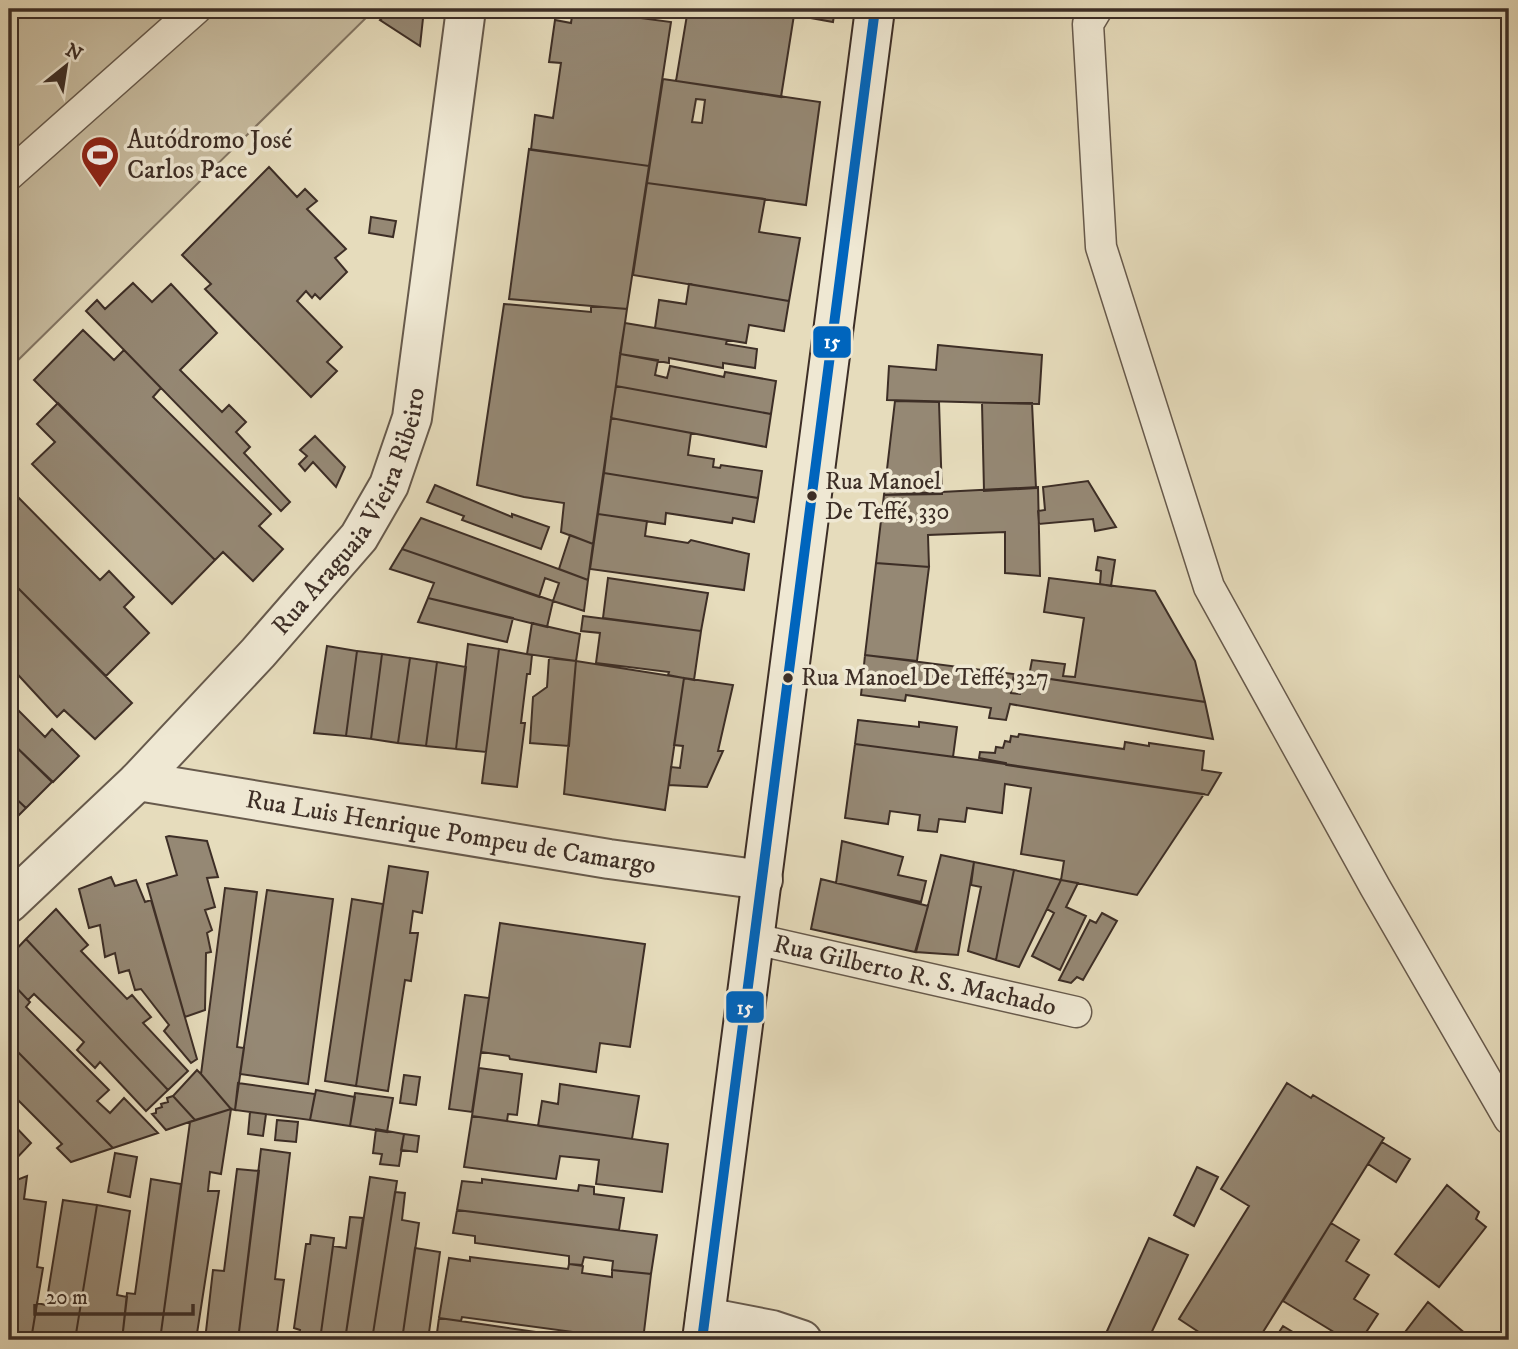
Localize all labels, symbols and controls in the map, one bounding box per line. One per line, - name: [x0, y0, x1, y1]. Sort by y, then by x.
- north arrow: [32, 32, 102, 102]
- text: N: [61, 39, 87, 67]
- place label: Autódromo José Carlos Pace: [127, 124, 292, 187]
- sports icon: Autódromo José Carlos Pace: [79, 134, 121, 189]
- line badge: 15: [812, 325, 852, 359]
- text: 15: [824, 331, 841, 354]
- street label: Rua Araguaia Vieira Ribeiro: [265, 386, 432, 642]
- place label: Rua Manoel De Teffé, 330: [825, 467, 949, 527]
- marker: Rua Manoel De Teffé, 330: [805, 489, 819, 503]
- place label: Rua Manoel De Teffé, 327: [801, 663, 1049, 693]
- marker: Rua Manoel De Teffé, 327: [781, 671, 795, 685]
- street label: Rua Luis Henrique Pompeu de Camargo: [243, 783, 658, 882]
- street label: Rua Gilberto R. S. Machado: [770, 927, 1060, 1024]
- line badge: 15: [725, 990, 765, 1024]
- text: 15: [737, 997, 754, 1020]
- scale bar: [35, 1272, 192, 1316]
- text: 20 m: [46, 1285, 88, 1311]

